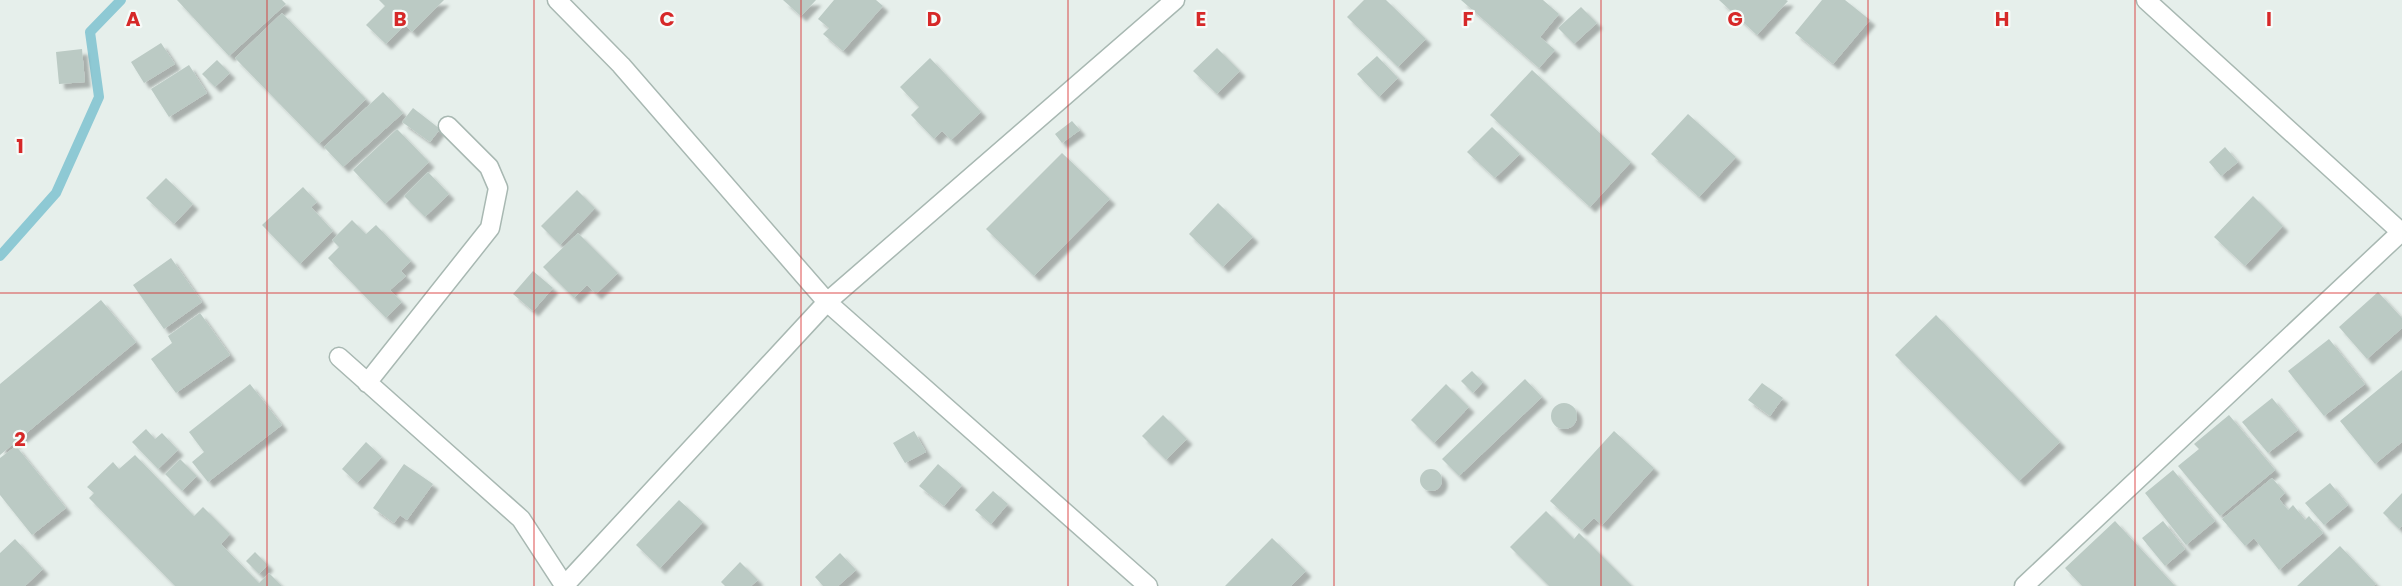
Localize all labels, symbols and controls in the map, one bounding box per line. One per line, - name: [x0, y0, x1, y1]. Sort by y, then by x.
- text: A: [126, 5, 141, 33]
- text: B: [393, 5, 407, 33]
- text: C: [659, 5, 675, 33]
- text: D: [927, 5, 941, 33]
- text: E: [1196, 5, 1206, 33]
- text: F: [1463, 5, 1474, 33]
- text: G: [1727, 5, 1743, 33]
- text: H: [1995, 5, 2009, 33]
- text: I: [2266, 5, 2272, 33]
- text: 1: [16, 132, 24, 160]
- text: 2: [14, 425, 26, 453]

